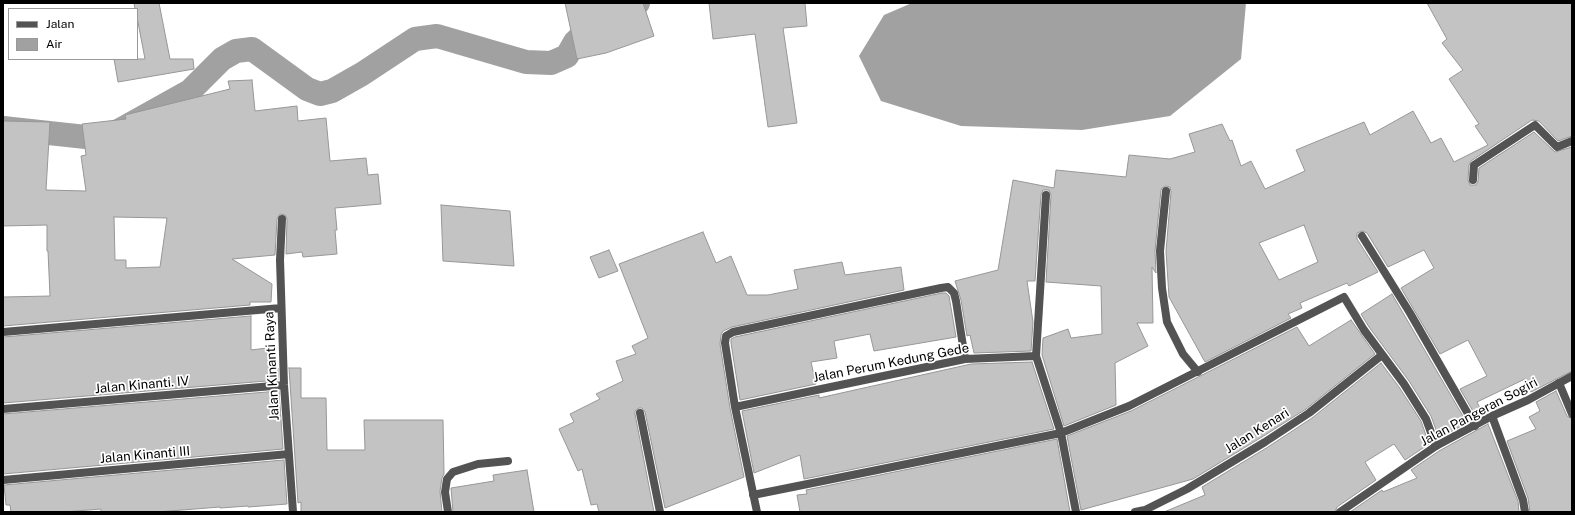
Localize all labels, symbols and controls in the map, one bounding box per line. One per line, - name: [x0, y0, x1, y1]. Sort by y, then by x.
- legend: [8, 8, 138, 60]
- text: Jalan: [46, 17, 74, 31]
- text: Air: [46, 37, 62, 51]
- street label: Jalan Kinanti Raya: [261, 311, 283, 421]
- street label: Jalan Perum Kedung Gede: [812, 340, 970, 386]
- street label: Jalan Kinanti. IV: [94, 373, 190, 397]
- street label: Jalan Pangeran Sogiri: [1418, 374, 1540, 450]
- street label: Jalan Kenari: [1222, 405, 1292, 457]
- street label: Jalan Kinanti III: [99, 443, 191, 467]

